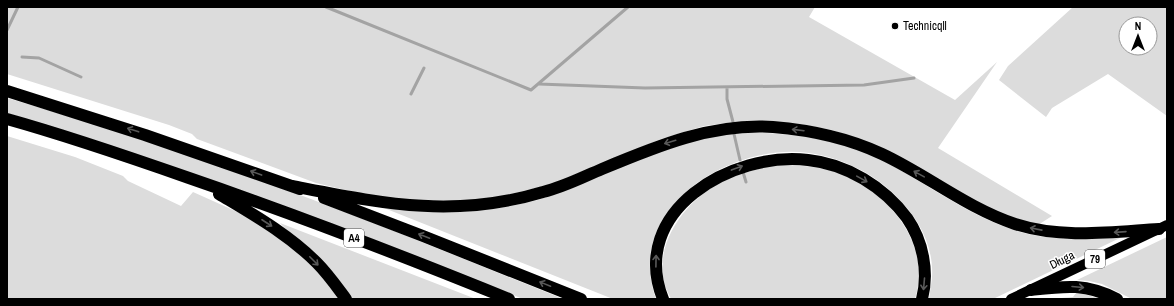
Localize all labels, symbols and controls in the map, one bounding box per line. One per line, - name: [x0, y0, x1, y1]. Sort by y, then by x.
- north arrow: [1118, 16, 1158, 56]
- place label: Technicqll: [903, 18, 947, 34]
- text: N: [1135, 19, 1141, 33]
- marker: Technicqll: [890, 21, 900, 31]
- one-way arrow: [127, 126, 139, 134]
- one-way arrow: [792, 126, 805, 134]
- one-way arrow: [664, 139, 677, 146]
- one-way arrow: [730, 164, 742, 172]
- one-way arrow: [250, 168, 262, 176]
- one-way arrow: [913, 170, 925, 178]
- one-way arrow: [856, 175, 868, 183]
- one-way arrow: [261, 219, 272, 227]
- one-way arrow: [1030, 225, 1043, 233]
- one-way arrow: [1114, 228, 1127, 235]
- road number: A4: [344, 229, 364, 247]
- one-way arrow: [419, 232, 431, 240]
- street label: Długa: [1047, 247, 1078, 273]
- road number: 79: [1085, 250, 1105, 268]
- one-way arrow: [652, 255, 660, 268]
- one-way arrow: [309, 256, 319, 265]
- one-way arrow: [920, 277, 928, 290]
- one-way arrow: [540, 280, 552, 288]
- one-way arrow: [1071, 283, 1084, 290]

